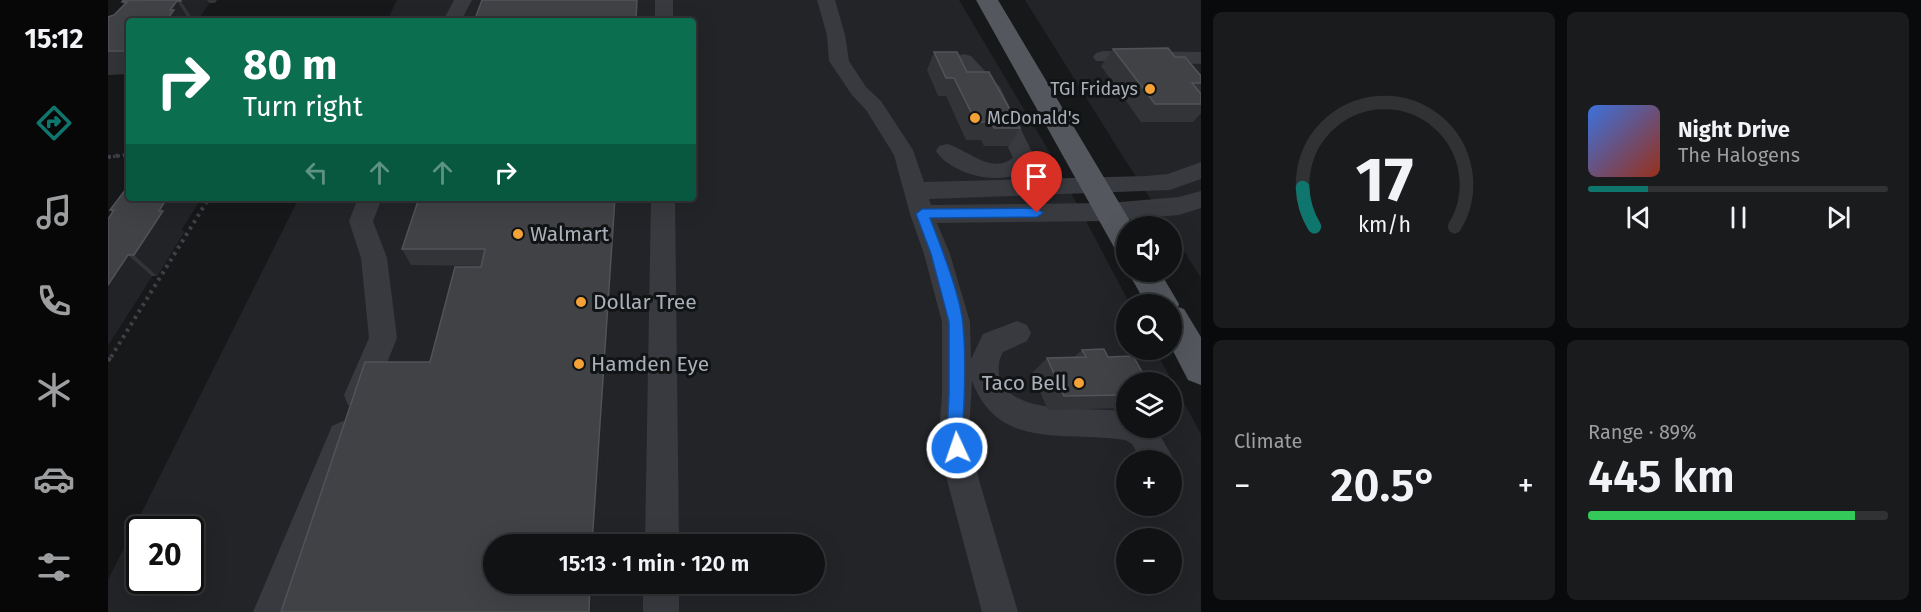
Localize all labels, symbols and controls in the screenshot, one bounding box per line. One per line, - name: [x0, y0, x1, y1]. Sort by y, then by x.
- text: 15:12: [24, 23, 84, 55]
- text: 80 m: [243, 40, 337, 90]
- icon: right: [144, 42, 222, 120]
- place label: TGI Fridays: [1050, 78, 1138, 100]
- marker: TGI Fridays: [1143, 82, 1157, 96]
- text: Turn right: [243, 91, 363, 123]
- icon: directions: [33, 102, 75, 144]
- place label: McDonald's: [987, 107, 1080, 129]
- marker: McDonald's: [968, 111, 982, 125]
- text: Night Drive: [1678, 116, 1790, 143]
- text: 17: [1355, 143, 1413, 218]
- text: The Halogens: [1678, 143, 1800, 167]
- pin: [1011, 151, 1062, 213]
- icon: left: [300, 156, 333, 189]
- icon: ahead: [363, 156, 396, 189]
- icon: ahead: [426, 156, 459, 189]
- icon: right: [489, 156, 522, 189]
- icon: arrive: [1020, 160, 1053, 193]
- icon: music: [33, 191, 75, 233]
- icon: previous: [1622, 201, 1655, 234]
- icon: pause: [1722, 201, 1755, 234]
- icon: next: [1822, 201, 1855, 234]
- text: km/h: [1357, 212, 1411, 238]
- map controls: [1116, 216, 1182, 594]
- button: sound: [1116, 216, 1182, 282]
- place label: Walmart: [530, 221, 610, 247]
- marker: Walmart: [511, 227, 525, 241]
- icon: phone: [33, 280, 75, 322]
- place label: Dollar Tree: [593, 289, 697, 315]
- button: search: [1116, 294, 1182, 360]
- marker: Dollar Tree: [574, 295, 588, 309]
- place label: Hamden Eye: [591, 351, 709, 377]
- marker: Hamden Eye: [572, 357, 586, 371]
- icon: climate: [33, 369, 75, 411]
- place label: Taco Bell: [982, 370, 1067, 396]
- button: layers: [1116, 372, 1182, 438]
- marker: Taco Bell: [1072, 376, 1086, 390]
- position arrow: [925, 416, 989, 480]
- text: Range · 89%: [1588, 420, 1697, 444]
- text: Climate: [1234, 429, 1302, 453]
- button: +: [1116, 450, 1182, 516]
- text: 445 km: [1588, 450, 1735, 504]
- icon: car: [33, 458, 75, 500]
- text: 20.5°: [1330, 459, 1438, 513]
- text: −: [1234, 466, 1251, 506]
- text: +: [1518, 466, 1534, 506]
- speed limit sign: 20: [126, 516, 204, 594]
- button: −: [1116, 528, 1182, 594]
- icon: filters: [33, 546, 75, 588]
- text: 15:13 · 1 min · 120 m: [559, 550, 749, 577]

